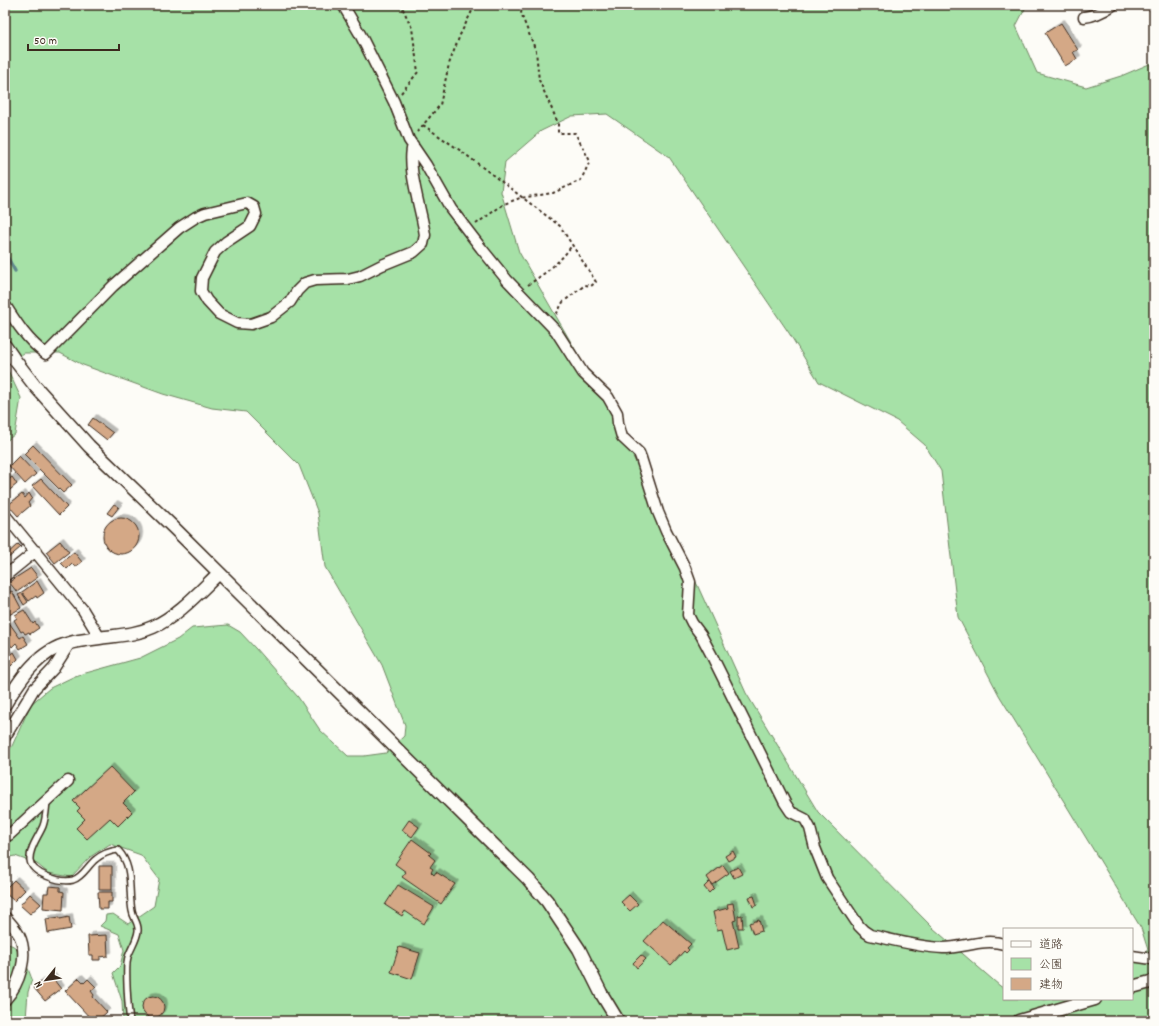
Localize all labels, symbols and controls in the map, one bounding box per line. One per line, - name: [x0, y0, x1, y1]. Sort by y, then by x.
- scale bar: [28, 26, 119, 52]
- text: 50 m: [34, 33, 57, 50]
- legend: [1003, 928, 1133, 1000]
- text: 道路: [1039, 937, 1063, 954]
- text: 公園: [1039, 957, 1063, 974]
- north arrow: [26, 960, 66, 1000]
- text: N: [31, 977, 47, 990]
- text: 建物: [1039, 977, 1063, 994]

